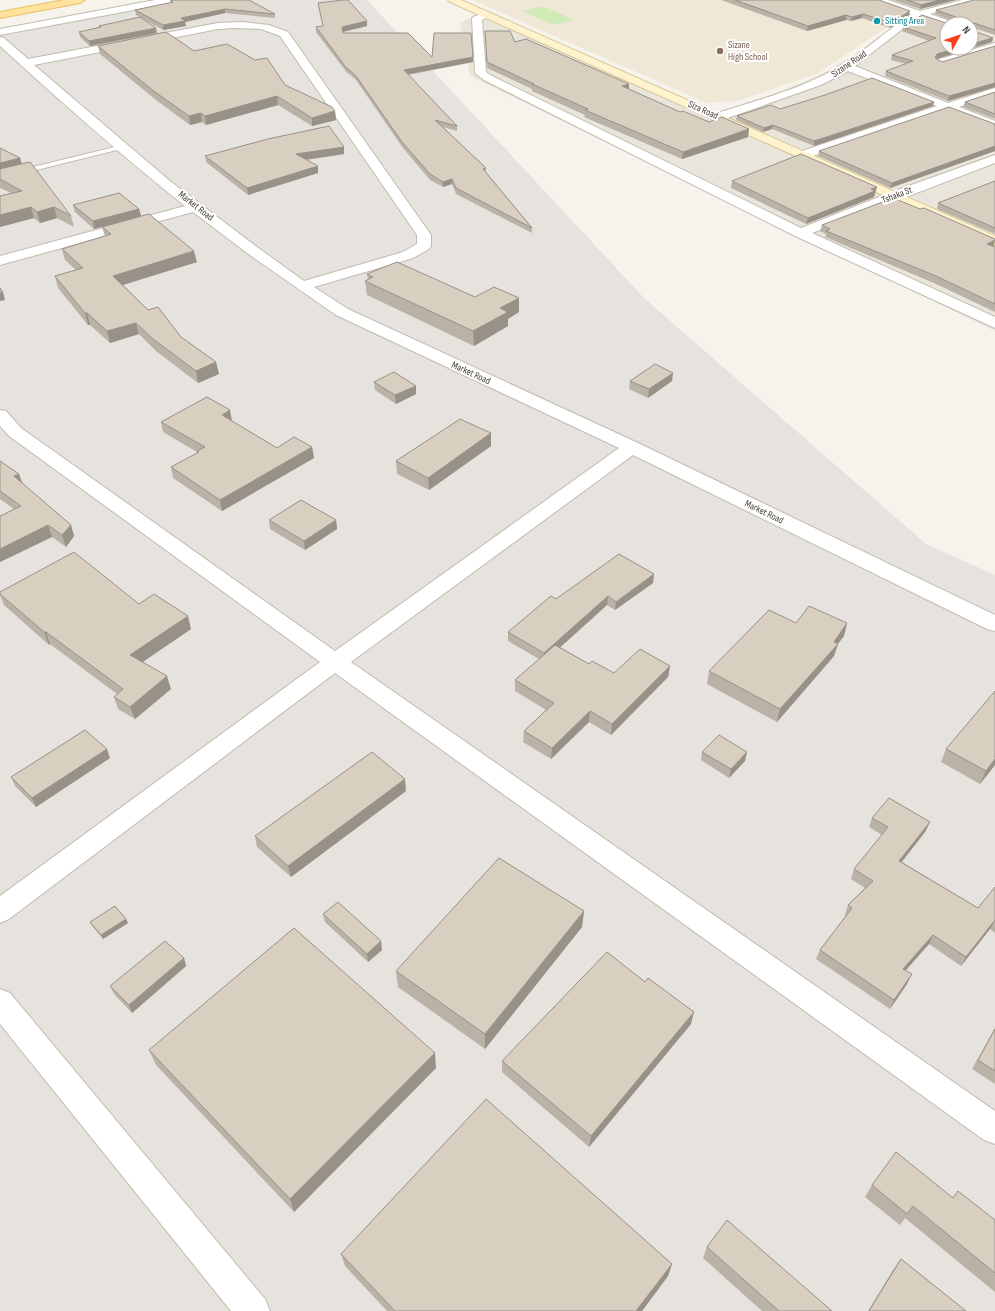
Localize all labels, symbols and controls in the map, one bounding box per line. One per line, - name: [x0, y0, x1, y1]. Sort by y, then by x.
- place label: Sitting Area: [885, 15, 924, 27]
- marker: Sitting Area: [872, 16, 882, 26]
- north arrow: [939, 16, 979, 56]
- text: N: [959, 23, 973, 36]
- place label: Sizane High School: [728, 39, 768, 63]
- marker: Sizane High School: [715, 46, 725, 56]
- street label: Sizane Road: [829, 48, 869, 80]
- street label: Siza Road: [686, 98, 720, 122]
- street label: Tshaka St: [880, 184, 914, 206]
- street label: Market Road: [176, 188, 216, 224]
- street label: Market Road: [450, 359, 492, 387]
- street label: Market Road: [743, 497, 785, 527]

